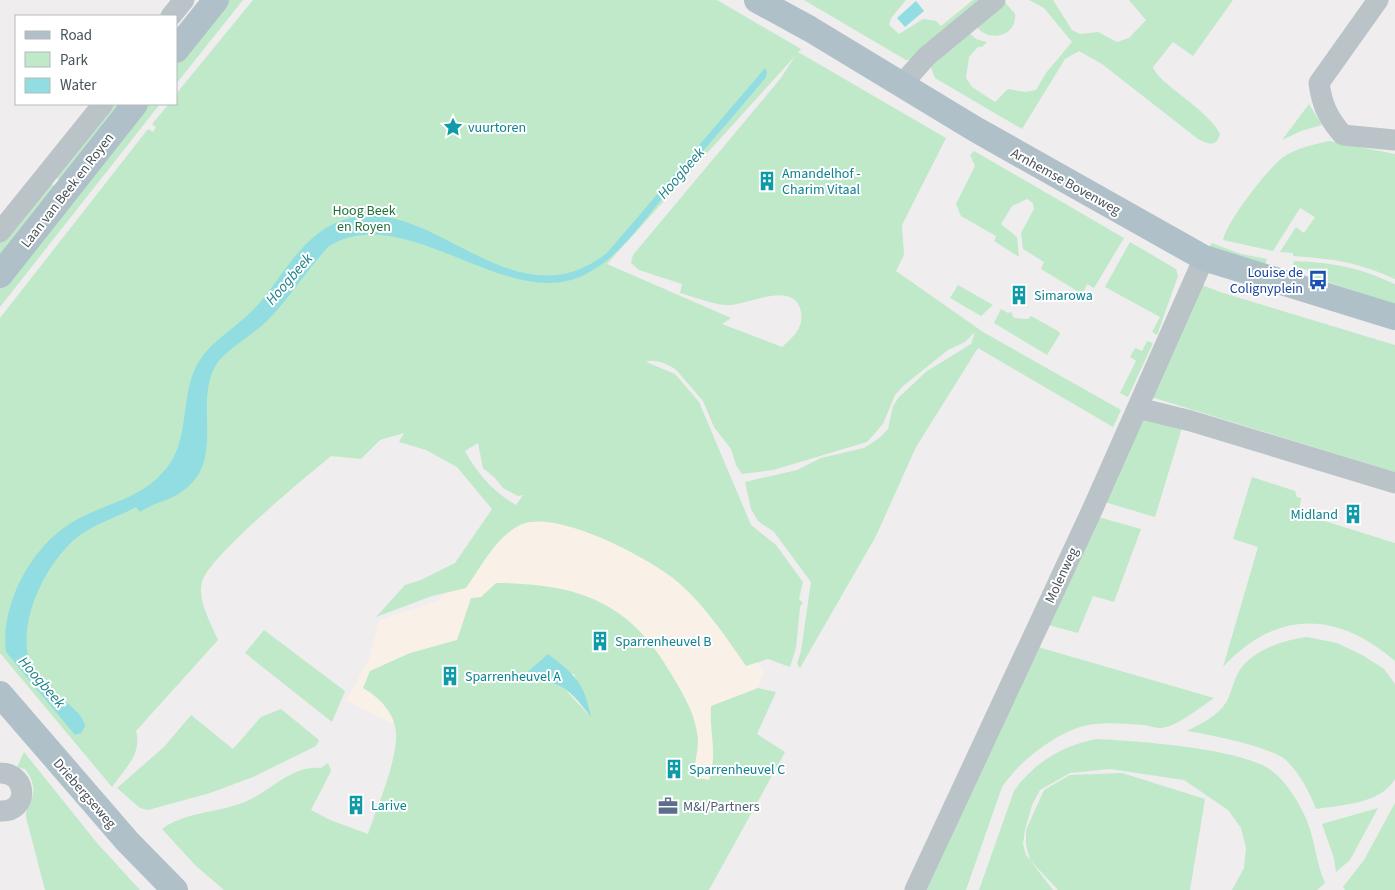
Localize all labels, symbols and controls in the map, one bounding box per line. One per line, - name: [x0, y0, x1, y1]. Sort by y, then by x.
- legend: [15, 15, 178, 105]
- text: Road: [60, 25, 92, 46]
- text: Park: [60, 50, 89, 71]
- text: Water: [60, 75, 97, 96]
- place icon: vuurtoren: [442, 116, 464, 138]
- place label: vuurtoren: [468, 118, 526, 138]
- street label: Laan van Beek en Royen: [17, 129, 119, 252]
- water label: Hoogbeek: [653, 142, 710, 204]
- street label: Arnhemse Bovenweg: [1007, 143, 1124, 220]
- place label: Amandelhof - Charim Vitaal: [782, 164, 861, 200]
- building icon: Amandelhof - Charim Vitaal: [756, 170, 778, 192]
- park label: Hoog Beek en Royen: [332, 201, 396, 237]
- water label: Hoogbeek: [261, 248, 318, 310]
- place label: Louise de Colignyplein: [1230, 263, 1303, 299]
- bus stop icon: Louise de Colignyplein: [1307, 269, 1329, 291]
- building icon: Simarowa: [1008, 284, 1030, 306]
- place label: Simarowa: [1034, 286, 1093, 306]
- building icon: Midland: [1342, 503, 1364, 525]
- place label: Midland: [1291, 505, 1338, 525]
- street label: Molenweg: [1040, 544, 1084, 607]
- building icon: Sparrenheuvel B: [589, 630, 611, 652]
- place label: Sparrenheuvel B: [615, 632, 712, 652]
- water label: Hoogbeek: [13, 652, 71, 713]
- building icon: Sparrenheuvel A: [439, 665, 461, 687]
- place label: Sparrenheuvel A: [465, 667, 561, 687]
- street label: Driebergseweg: [48, 754, 120, 833]
- building icon: Sparrenheuvel C: [663, 758, 685, 780]
- place label: Sparrenheuvel C: [689, 760, 785, 780]
- building icon: Larive: [345, 794, 367, 816]
- office icon: M&I/Partners: [657, 795, 679, 817]
- place label: Larive: [371, 796, 407, 816]
- place label: M&I/Partners: [683, 797, 760, 817]

